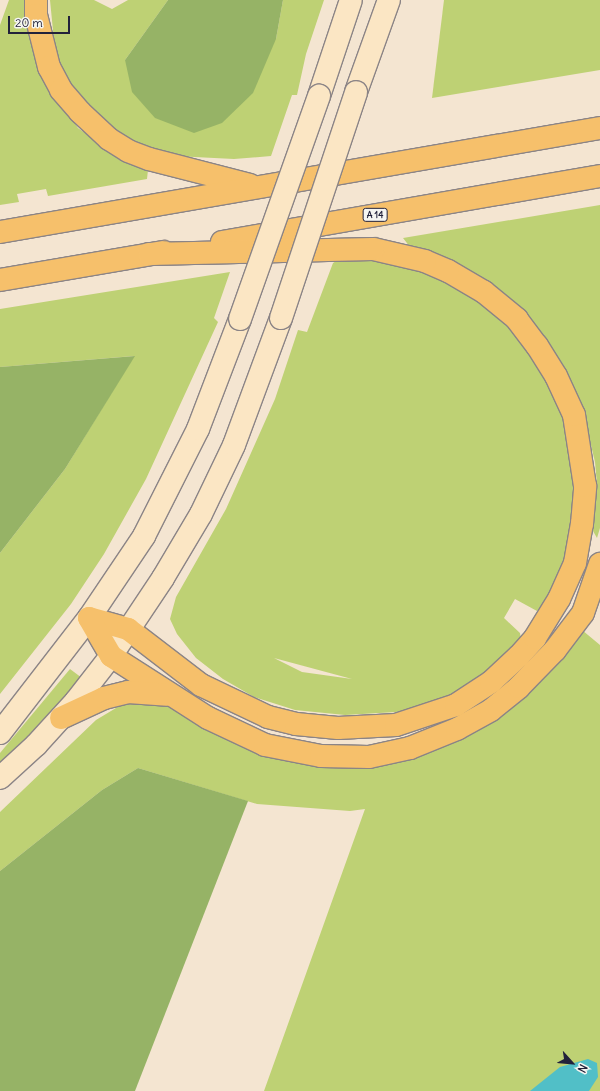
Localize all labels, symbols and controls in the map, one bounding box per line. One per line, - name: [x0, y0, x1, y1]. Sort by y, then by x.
- scale bar: [10, 8, 72, 34]
- text: 20 m: [15, 15, 43, 30]
- road number: A 14: [362, 208, 388, 222]
- north arrow: [552, 1043, 592, 1083]
- text: N: [575, 1062, 591, 1075]

